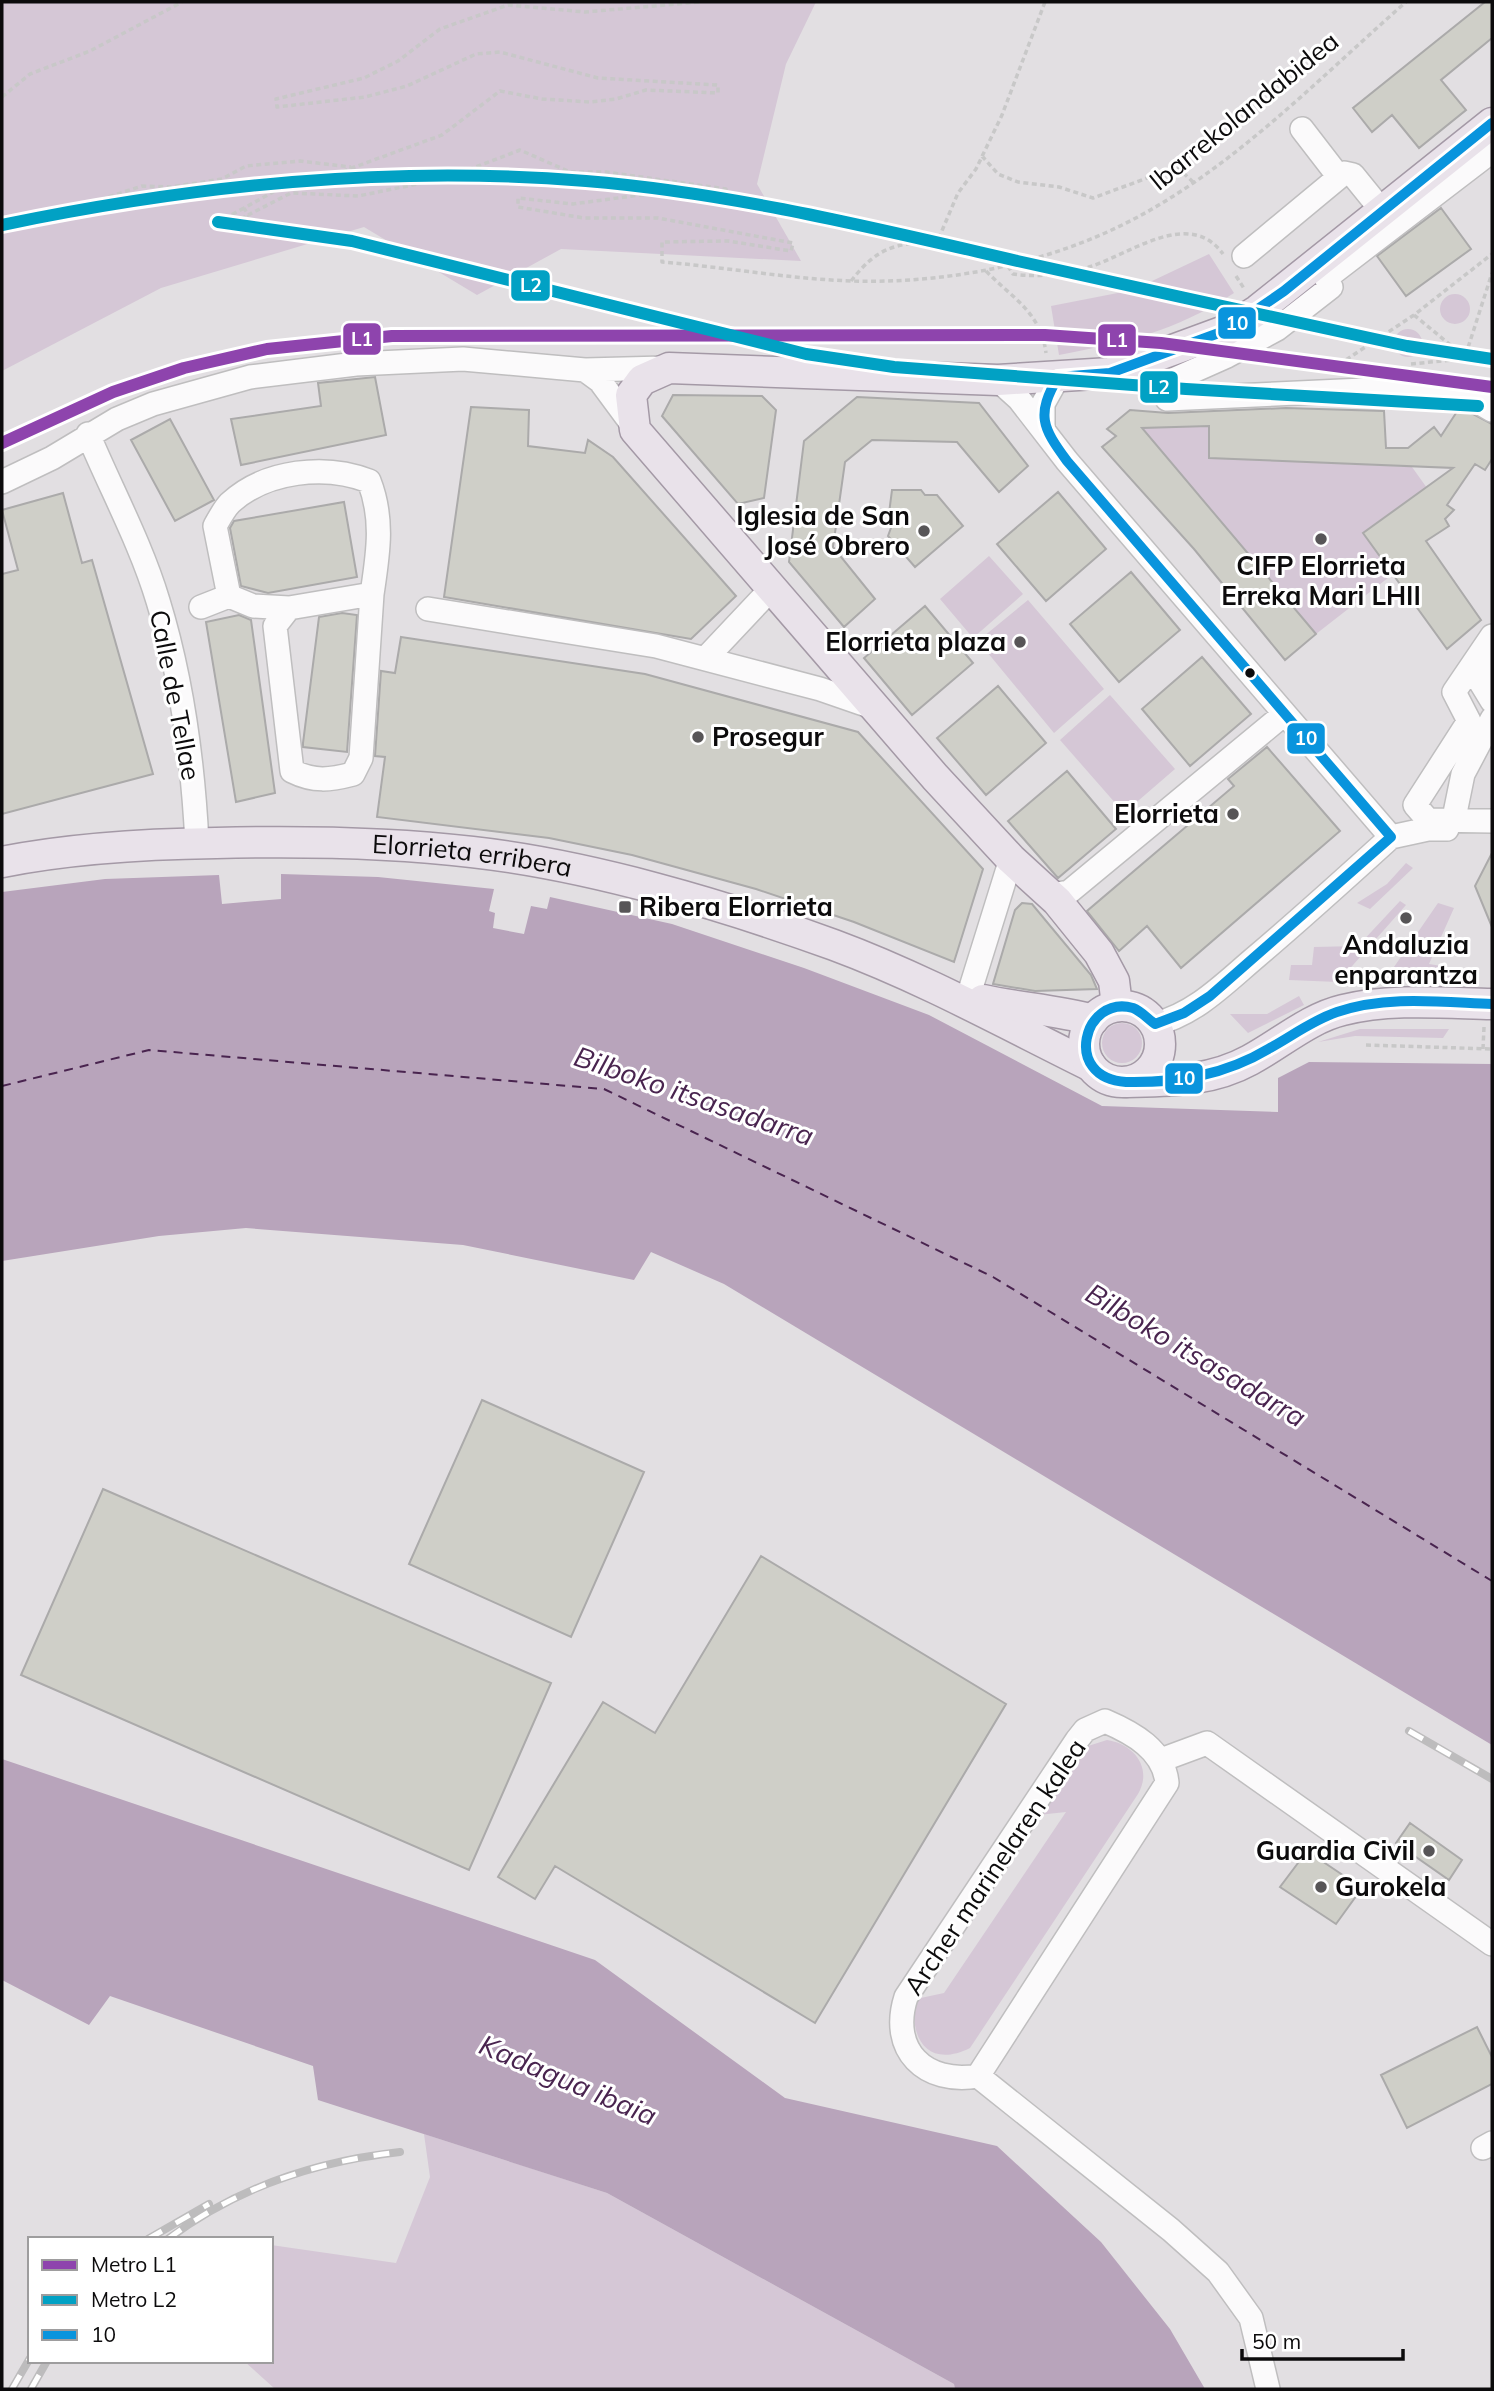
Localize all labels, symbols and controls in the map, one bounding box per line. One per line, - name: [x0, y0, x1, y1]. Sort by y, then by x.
- street label: Ibarrekolandabidea: [1142, 24, 1345, 197]
- line badge: L2: [510, 269, 551, 302]
- text: L2: [520, 273, 542, 297]
- line badge: 10: [1217, 306, 1257, 340]
- text: 10: [1226, 311, 1248, 335]
- line badge: L1: [342, 322, 382, 356]
- line badge: L1: [1097, 323, 1137, 357]
- text: L1: [351, 327, 373, 351]
- text: L1: [1106, 328, 1128, 352]
- line badge: L2: [1139, 370, 1179, 404]
- text: L2: [1148, 375, 1170, 399]
- place label: Iglesia de San José Obrero: [736, 499, 910, 562]
- marker: Iglesia de San José Obrero: [916, 523, 932, 539]
- marker: CIFP Elorrieta Erreka Mari LHII: [1313, 531, 1329, 547]
- place label: CIFP Elorrieta Erreka Mari LHII: [1221, 549, 1421, 612]
- street label: Calle de Tellae: [143, 607, 208, 783]
- place label: Elorrieta plaza: [825, 625, 1006, 658]
- marker: Elorrieta plaza: [1012, 634, 1028, 650]
- unlabelled marker: [1243, 666, 1257, 680]
- place label: Prosegur: [712, 720, 824, 753]
- line badge: 10: [1286, 722, 1326, 755]
- text: 10: [1295, 726, 1317, 750]
- marker: Prosegur: [690, 729, 706, 745]
- place label: Elorrieta: [1114, 797, 1219, 830]
- marker: Elorrieta: [1225, 806, 1241, 822]
- street label: Elorrieta erribera: [371, 827, 575, 884]
- place label: Ribera Elorrieta: [639, 890, 833, 923]
- marker: Ribera Elorrieta: [617, 899, 633, 915]
- marker: Andaluzia enparantza: [1398, 910, 1414, 926]
- place label: Andaluzia enparantza: [1334, 928, 1478, 991]
- water label: Bilboko itsasadarra: [570, 1038, 819, 1153]
- line badge: 10: [1164, 1062, 1204, 1095]
- text: 10: [1173, 1066, 1195, 1090]
- water label: Bilboko itsasadarra: [1080, 1275, 1313, 1434]
- street label: Archer marinelaren kalea: [896, 1732, 1093, 2001]
- place label: Guardia Civil: [1256, 1834, 1415, 1867]
- marker: Guardia Civil: [1421, 1843, 1437, 1859]
- place label: Gurokela: [1335, 1870, 1446, 1903]
- marker: Gurokela: [1313, 1879, 1329, 1895]
- water label: Kadagua ibaia: [474, 2027, 662, 2133]
- legend: [28, 2237, 273, 2363]
- text: Metro L1: [91, 2251, 177, 2277]
- text: Metro L2: [91, 2286, 177, 2312]
- scale bar: [1242, 2318, 1403, 2362]
- text: 10: [91, 2321, 116, 2347]
- text: 50 m: [1252, 2328, 1301, 2354]

